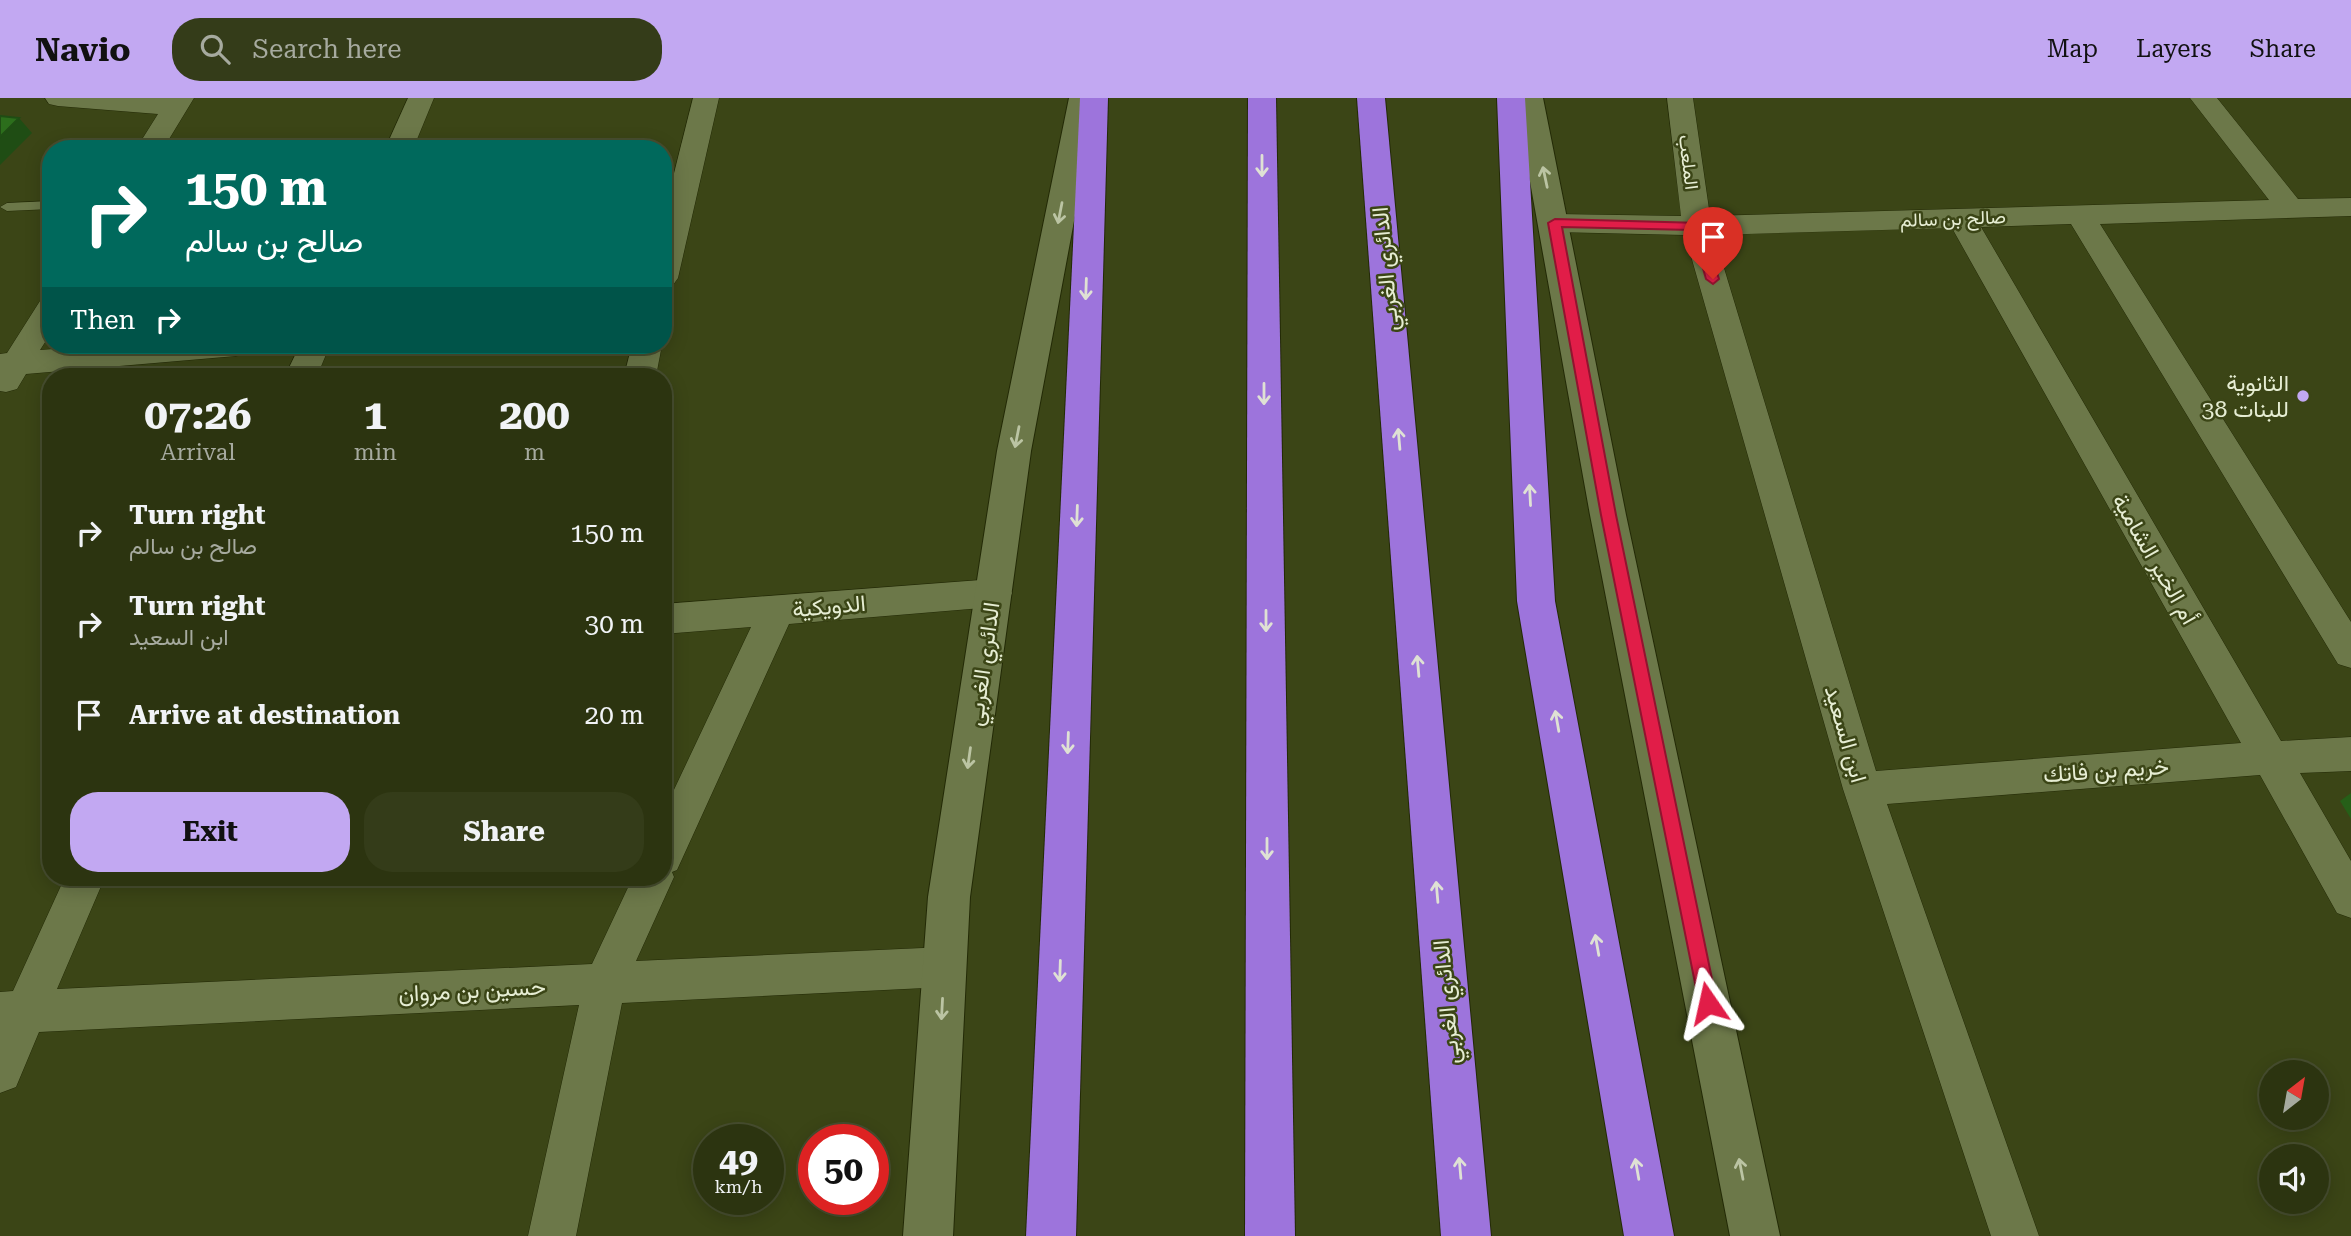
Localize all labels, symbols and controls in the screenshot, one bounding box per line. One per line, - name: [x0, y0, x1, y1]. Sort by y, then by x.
- search box: [172, 18, 662, 81]
- text: Navio: [35, 30, 130, 69]
- icon: search: [196, 30, 234, 68]
- text: Search here: [252, 34, 401, 64]
- text: Map: [2047, 35, 2098, 63]
- text: Layers: [2136, 35, 2212, 63]
- text: Share: [2250, 35, 2316, 63]
- street label: الملعب: [1674, 133, 1703, 191]
- one-way arrow: [1255, 154, 1269, 177]
- text: 150 m: [185, 160, 327, 217]
- one-way arrow: [1538, 166, 1552, 189]
- icon: right: [70, 168, 161, 259]
- one-way arrow: [1053, 201, 1067, 224]
- street label: الدائري الغربي: [1367, 205, 1409, 332]
- street label: صالح بن سالم: [1900, 205, 2006, 234]
- pin: [1683, 207, 1743, 279]
- icon: arrive: [1694, 218, 1732, 256]
- text: صالح بن سالم: [185, 222, 363, 260]
- one-way arrow: [1080, 277, 1093, 300]
- icon: right: [149, 301, 187, 339]
- text: Then: [70, 305, 135, 335]
- place label: الثانوية 38 للبنات: [2202, 370, 2289, 423]
- one-way arrow: [1257, 382, 1271, 405]
- marker: الثانوية 38 للبنات: [2295, 388, 2311, 404]
- text: 07:26: [144, 390, 251, 439]
- text: 1: [364, 390, 387, 439]
- text: 200: [499, 390, 570, 439]
- one-way arrow: [1010, 425, 1024, 447]
- one-way arrow: [1392, 428, 1405, 451]
- text: Arrival: [160, 439, 235, 466]
- text: min: [354, 439, 397, 466]
- text: m: [524, 439, 545, 466]
- one-way arrow: [1524, 484, 1537, 507]
- street label: أم الخير الشامية: [2105, 489, 2203, 630]
- text: Turn right: [129, 500, 265, 530]
- one-way arrow: [1071, 504, 1084, 527]
- icon: right: [70, 514, 108, 552]
- text: 150 m: [570, 518, 644, 548]
- text: صالح بن سالم: [129, 533, 257, 560]
- street label: الدويكية: [791, 590, 867, 623]
- text: Turn right: [129, 591, 265, 621]
- street label: الدائري الغربي: [961, 600, 1010, 728]
- icon: right: [70, 605, 108, 643]
- text: 30 m: [585, 609, 644, 639]
- one-way arrow: [1259, 609, 1273, 632]
- text: ابن السعيد: [129, 624, 229, 651]
- one-way arrow: [1411, 655, 1424, 678]
- street label: ابن السعيد: [1819, 683, 1872, 786]
- icon: arrive: [70, 696, 108, 734]
- text: Arrive at destination: [129, 700, 400, 730]
- text: 20 m: [585, 700, 644, 730]
- one-way arrow: [1550, 710, 1564, 733]
- one-way arrow: [1062, 731, 1075, 754]
- one-way arrow: [962, 747, 975, 769]
- street label: خريم بن فاتك: [2042, 753, 2170, 789]
- button: Exit: [70, 792, 350, 872]
- button: Share: [364, 792, 644, 872]
- one-way arrow: [1261, 837, 1274, 860]
- one-way arrow: [1430, 882, 1443, 904]
- one-way arrow: [1590, 934, 1603, 957]
- street label: الدائري الغربي: [1428, 938, 1470, 1065]
- one-way arrow: [1054, 959, 1067, 982]
- position arrow: [1671, 966, 1745, 1040]
- street label: حسين بن مروان: [398, 973, 546, 1009]
- one-way arrow: [935, 997, 948, 1019]
- north arrow: [2259, 1060, 2329, 1130]
- map controls: [2259, 1060, 2329, 1214]
- speed limit sign: 50: [798, 1124, 889, 1215]
- text: 49: [719, 1140, 758, 1181]
- button: sound: [2259, 1144, 2329, 1214]
- one-way arrow: [1453, 1157, 1466, 1180]
- one-way arrow: [1630, 1158, 1643, 1181]
- one-way arrow: [1734, 1158, 1748, 1181]
- text: km/h: [714, 1176, 763, 1197]

